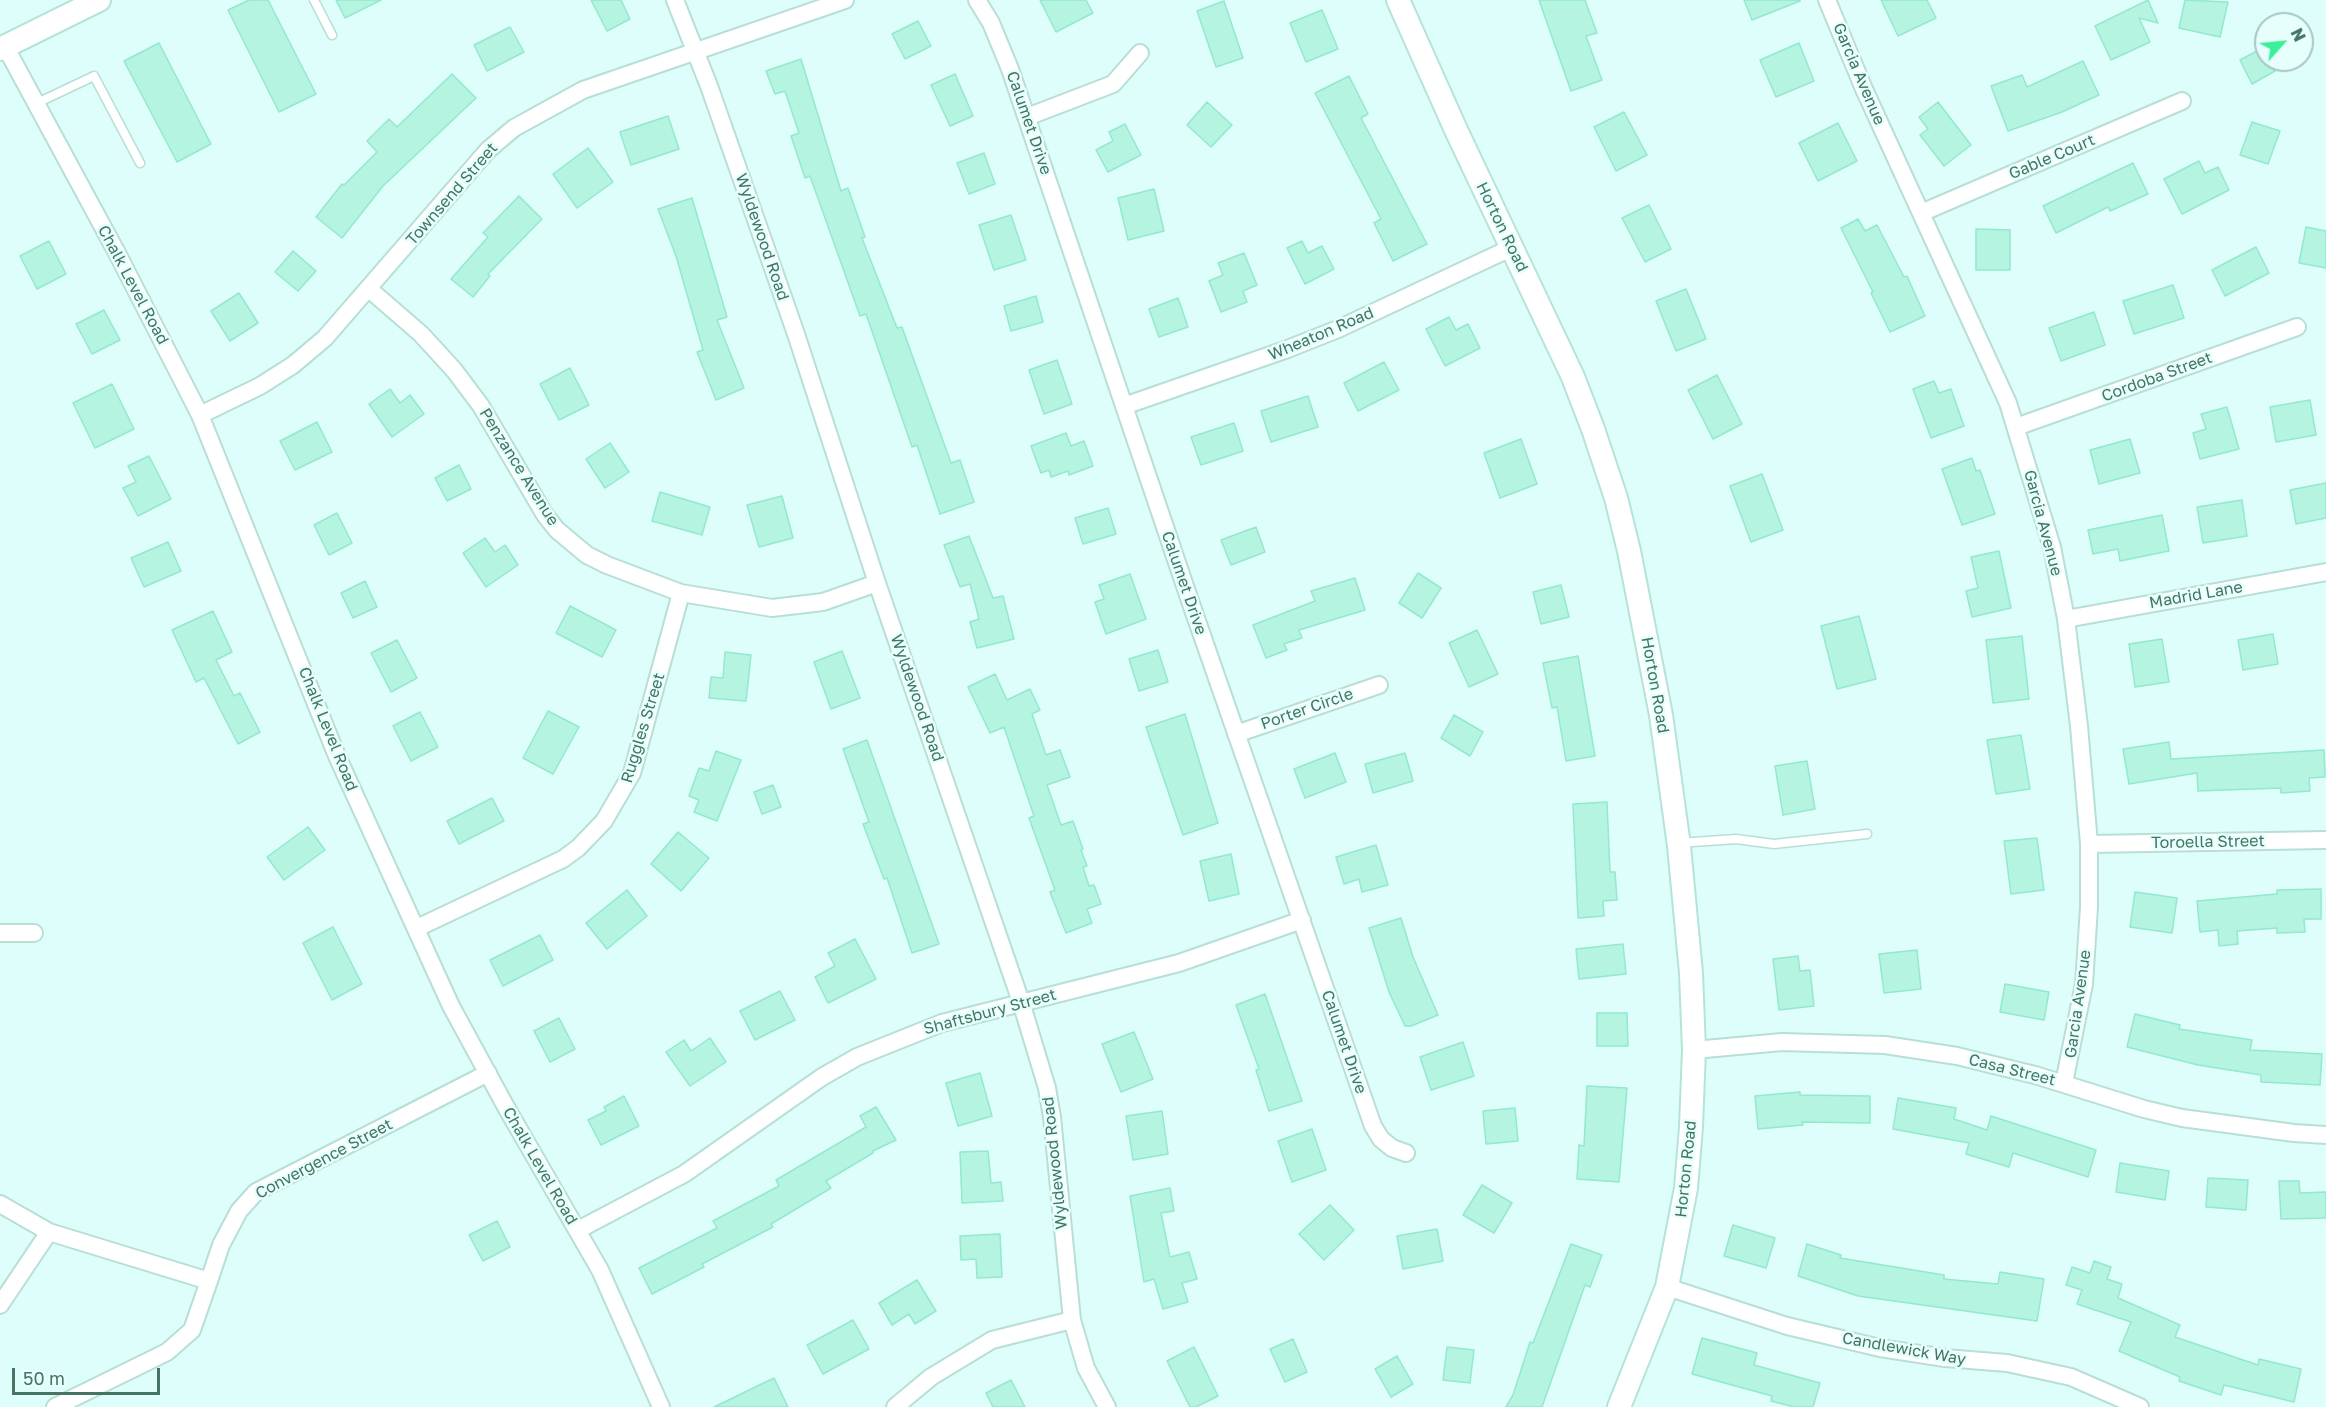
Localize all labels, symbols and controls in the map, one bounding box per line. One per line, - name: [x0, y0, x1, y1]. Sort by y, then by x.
- north arrow: [2254, 12, 2314, 72]
- street label: Garcia Avenue: [1829, 20, 1889, 128]
- text: N: [2287, 25, 2310, 45]
- street label: Calumet Drive: [1002, 69, 1056, 177]
- street label: Gable Court: [2006, 130, 2098, 184]
- street label: Townsend Street: [402, 139, 502, 249]
- street label: Wyldewood Road: [731, 171, 793, 303]
- street label: Horton Road: [1472, 179, 1532, 275]
- street label: Chalk Level Road: [94, 222, 172, 348]
- street label: Wheaton Road: [1266, 303, 1376, 365]
- street label: Cordoba Street: [2099, 348, 2215, 406]
- street label: Penzance Avenue: [475, 405, 563, 529]
- street label: Garcia Avenue: [2020, 468, 2066, 578]
- street label: Calumet Drive: [1157, 529, 1211, 637]
- street label: Madrid Lane: [2148, 577, 2244, 613]
- street label: Wyldewood Road: [886, 632, 948, 764]
- street label: Horton Road: [1637, 635, 1673, 735]
- street label: Chalk Level Road: [294, 664, 362, 794]
- street label: Ruggles Street: [617, 671, 669, 785]
- street label: Porter Circle: [1258, 684, 1356, 734]
- street label: Toroella Street: [2151, 831, 2265, 853]
- street label: Garcia Avenue: [2061, 949, 2095, 1059]
- street label: Shaftsbury Street: [922, 985, 1058, 1039]
- street label: Calumet Drive: [1317, 988, 1371, 1096]
- street label: Casa Street: [1967, 1050, 2057, 1090]
- street label: Wyldewood Road: [1038, 1096, 1072, 1230]
- street label: Chalk Level Road: [499, 1104, 581, 1228]
- street label: Convergence Street: [252, 1115, 396, 1203]
- street label: Horton Road: [1671, 1120, 1701, 1218]
- street label: Candlewick Way: [1841, 1329, 1967, 1369]
- scale bar: [15, 1356, 164, 1394]
- text: 50 m: [23, 1367, 65, 1389]

